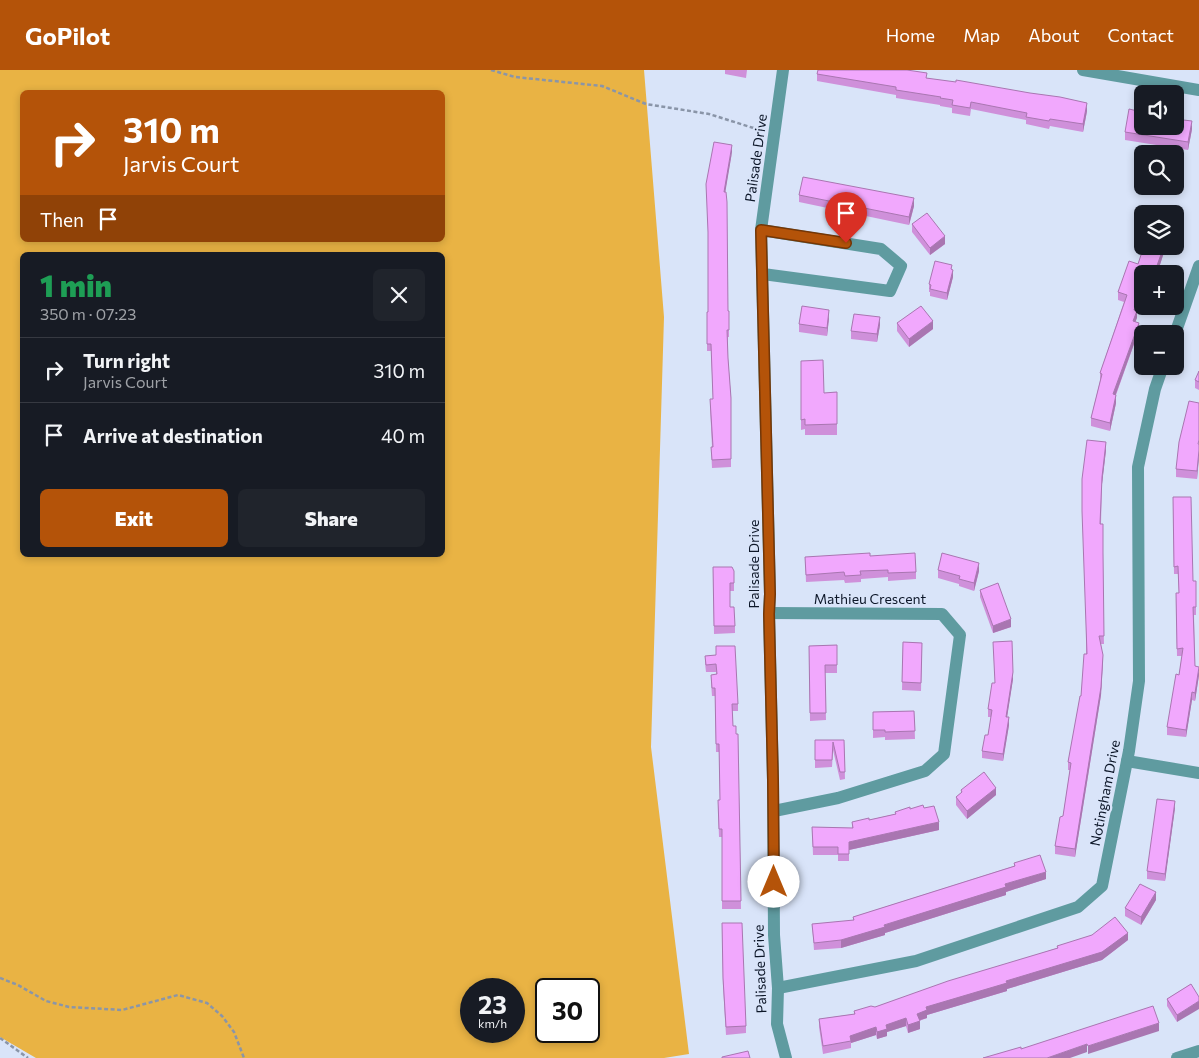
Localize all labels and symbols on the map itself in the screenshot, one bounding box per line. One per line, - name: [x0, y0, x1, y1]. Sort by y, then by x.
- street label: Palisade Drive: [741, 113, 770, 203]
- pin: [825, 192, 867, 243]
- street label: Palisade Drive: [745, 520, 762, 608]
- street label: Mathieu Crescent: [814, 590, 927, 607]
- street label: Notingham Drive: [1086, 738, 1123, 847]
- position arrow: [747, 855, 799, 907]
- street label: Palisade Drive: [749, 924, 770, 1014]
- speed limit sign: 30: [535, 978, 600, 1043]

